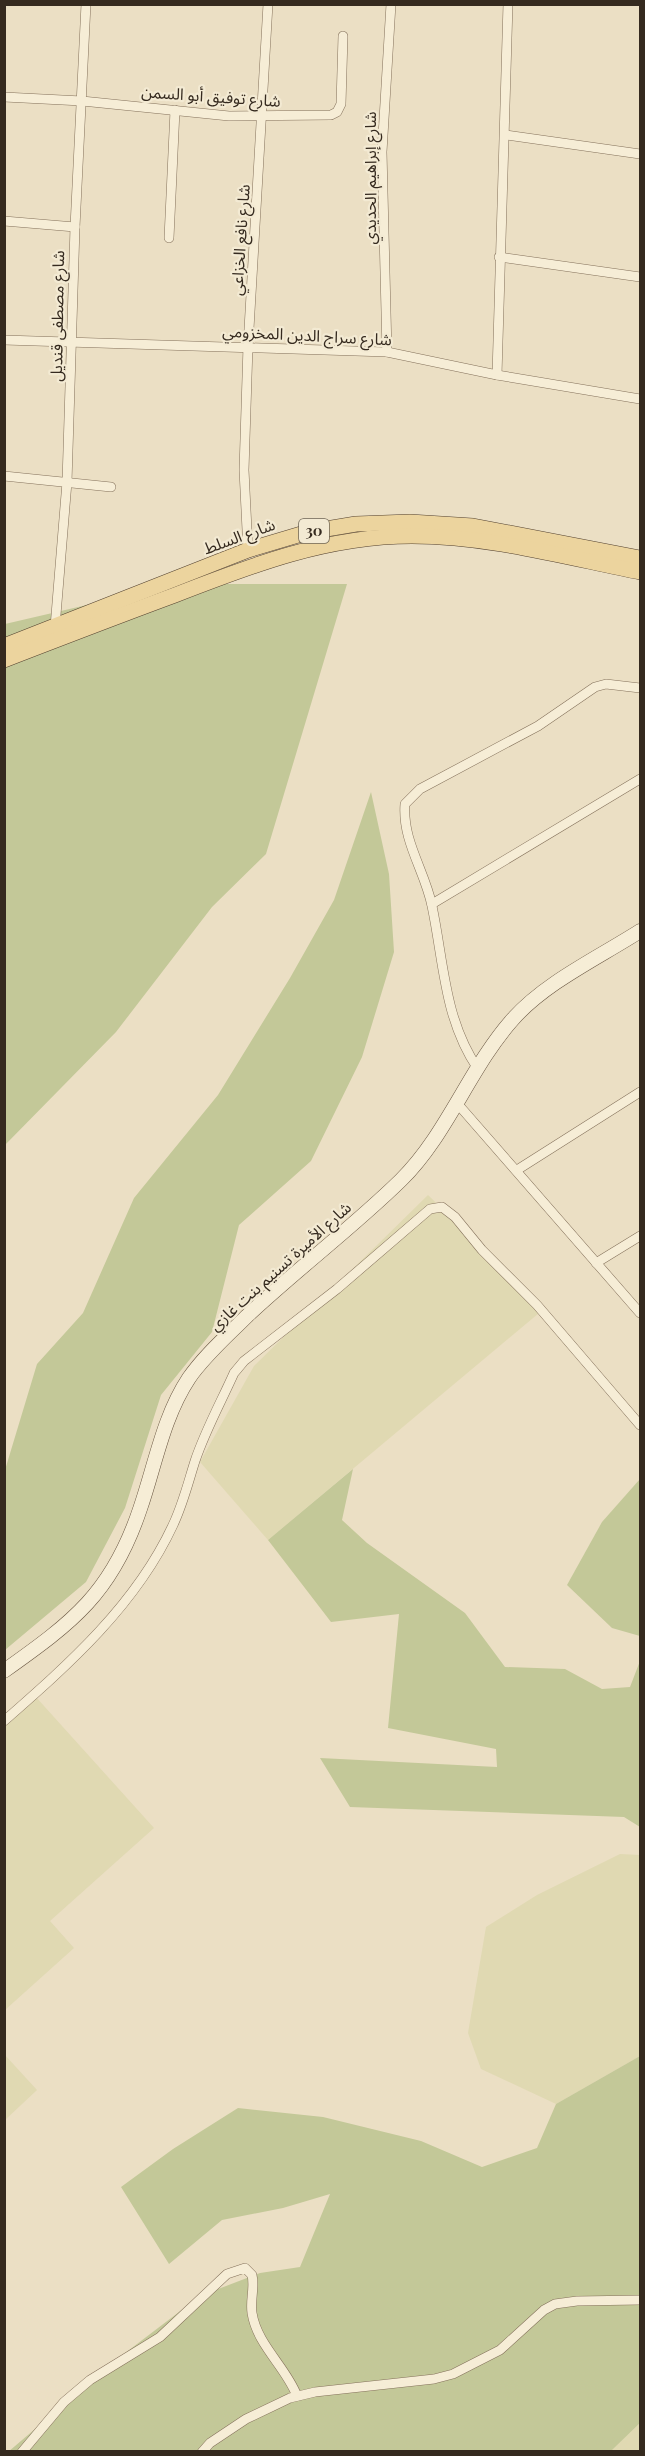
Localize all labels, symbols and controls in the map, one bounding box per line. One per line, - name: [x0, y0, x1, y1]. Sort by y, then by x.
- street label: شارع توفيق أبو السمن: [140, 80, 281, 114]
- street label: شارع إبراهيم الحديدي: [359, 111, 383, 245]
- street label: شارع نافع الخزاعي: [225, 184, 257, 297]
- street label: شارع مصطفى قنديل: [45, 250, 71, 382]
- street label: شارع سراج الدين المخزومي: [222, 320, 392, 352]
- street label: شارع السلط: [200, 513, 279, 561]
- road number: 30: [299, 519, 329, 543]
- street label: شارع الأميرة تسنيم بنت غازي: [204, 1196, 357, 1337]

